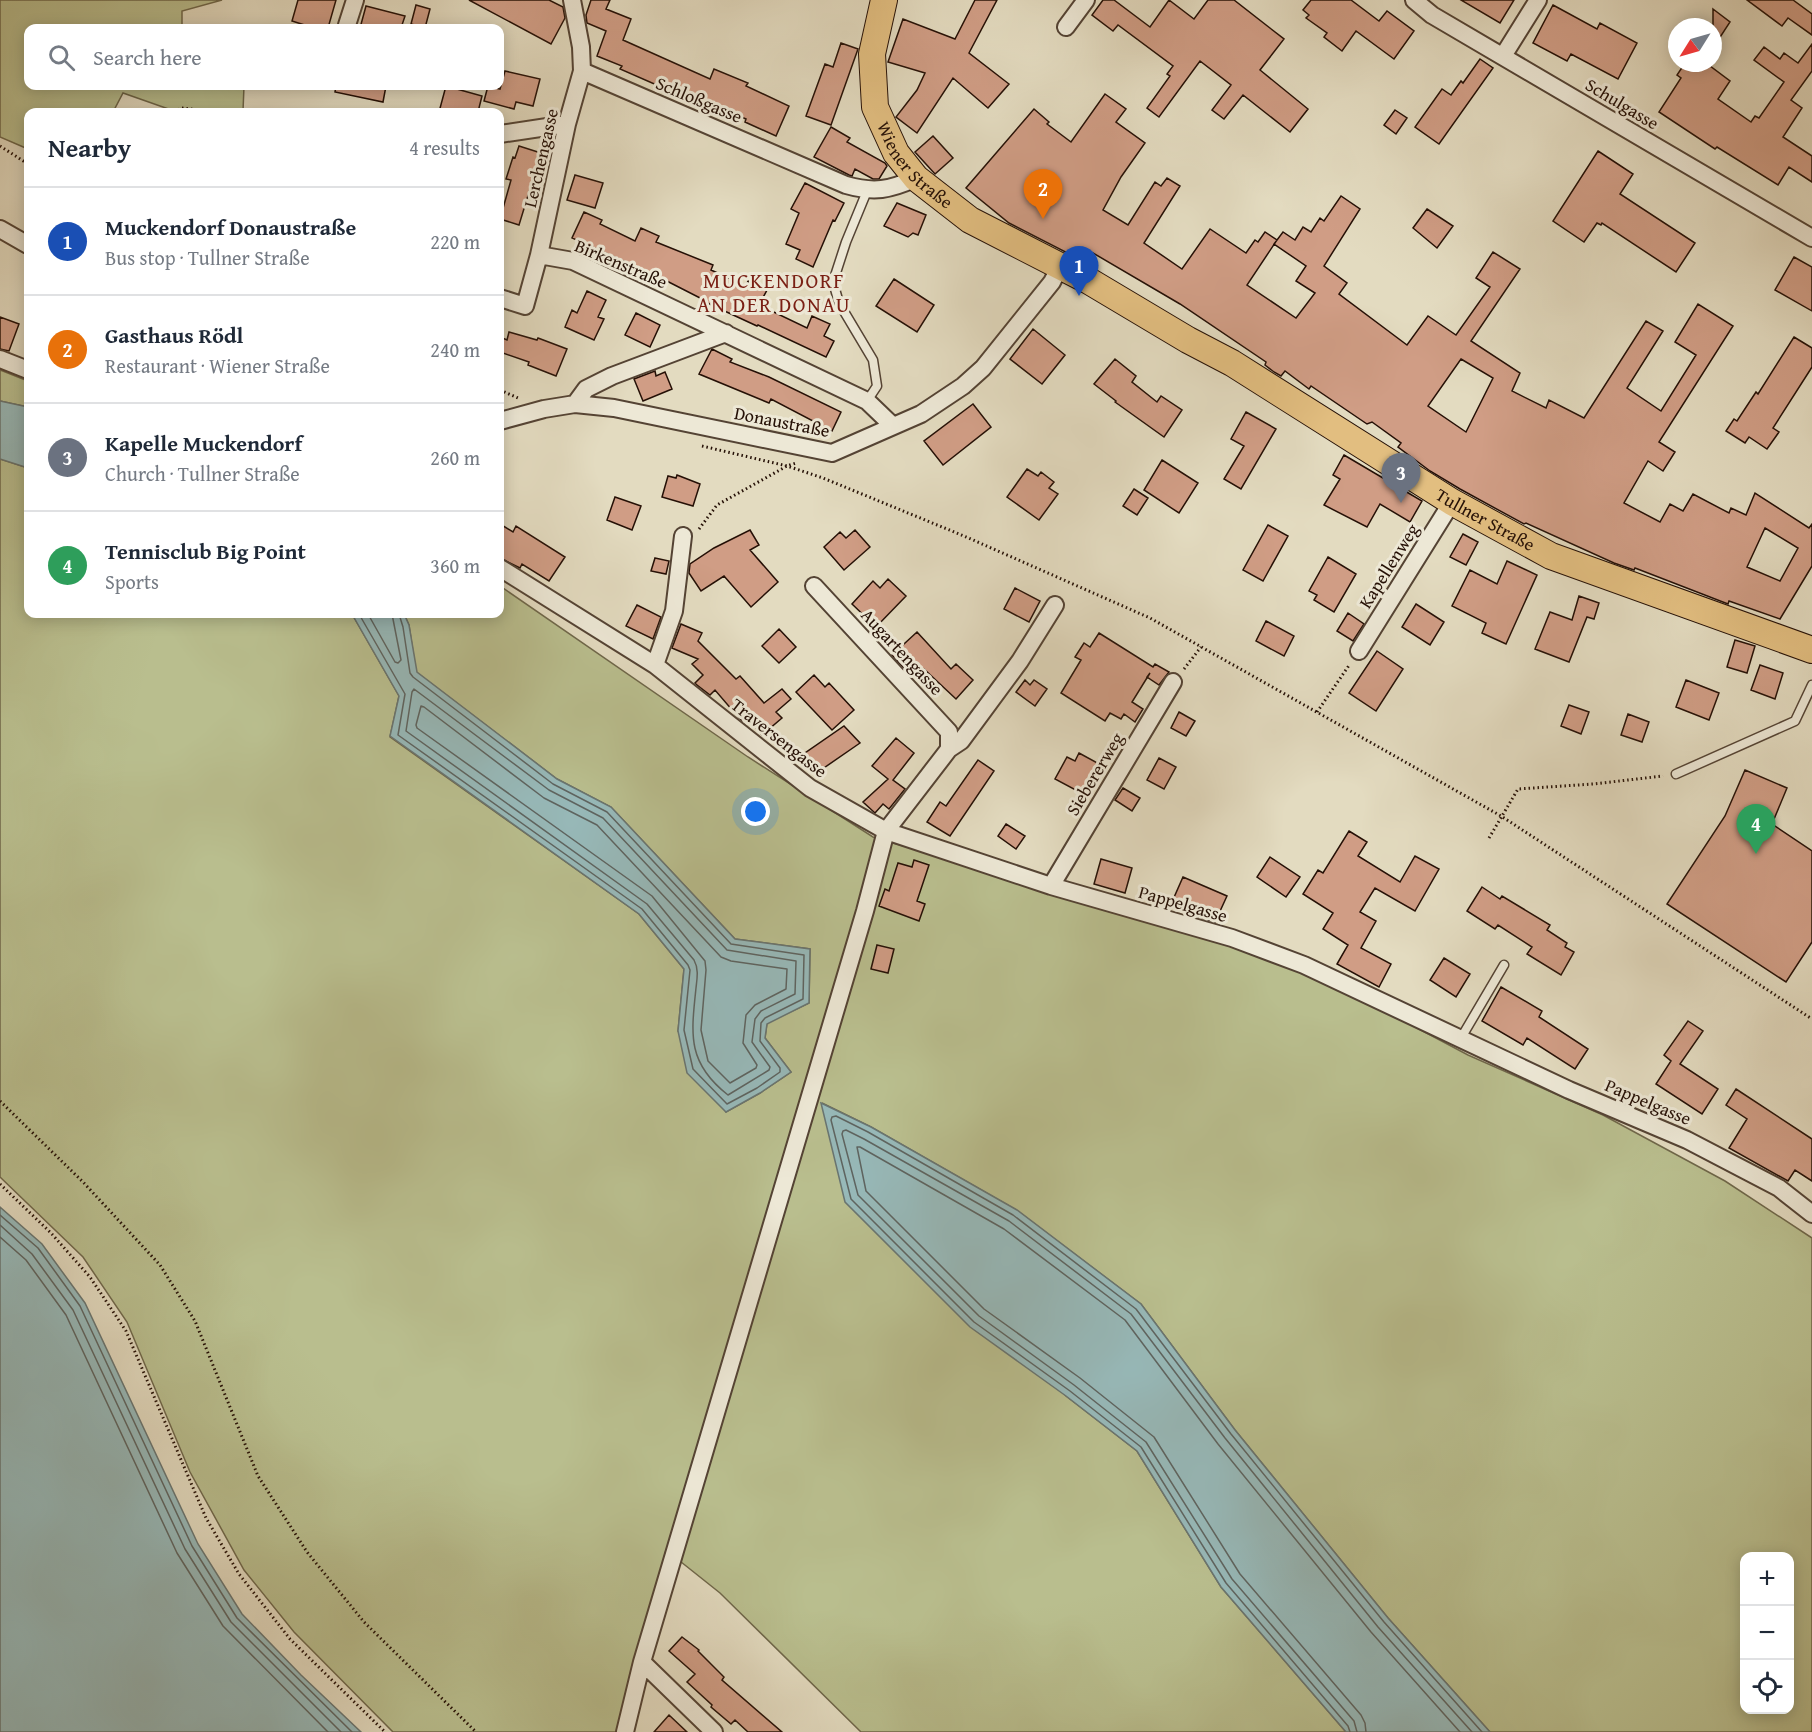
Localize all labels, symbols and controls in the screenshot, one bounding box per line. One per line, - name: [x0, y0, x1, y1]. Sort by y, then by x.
- north arrow: [1668, 18, 1722, 72]
- search box: [24, 24, 504, 90]
- icon: search: [45, 41, 78, 74]
- text: Search here: [93, 41, 202, 73]
- street label: Schloßgasse: [652, 69, 747, 130]
- street label: Schulgasse: [1580, 71, 1664, 136]
- street label: Lerchengasse: [516, 106, 565, 210]
- street label: Wiener Straße: [870, 117, 959, 215]
- text: Nearby: [48, 128, 131, 167]
- text: 4 results: [409, 133, 480, 162]
- pin: 2: [1024, 170, 1062, 219]
- text: Muckendorf Donaustraße: [105, 211, 356, 243]
- text: 1: [62, 227, 73, 256]
- text: 220 m: [430, 227, 480, 256]
- street label: Birkenstraße: [571, 232, 672, 295]
- text: Bus stop · Tullner Straße: [105, 243, 310, 272]
- pin: 1: [1060, 246, 1098, 296]
- district label: MUCKENDORF AN DER DONAU: [697, 265, 851, 320]
- text: Gasthaus Rödl: [105, 319, 243, 351]
- text: 2: [62, 335, 73, 364]
- text: 240 m: [430, 335, 480, 364]
- text: Restaurant · Wiener Straße: [105, 351, 330, 380]
- street label: Donaustraße: [732, 399, 832, 444]
- text: Kapelle Muckendorf: [105, 427, 302, 459]
- text: 3: [62, 443, 73, 472]
- text: 260 m: [430, 443, 480, 472]
- pin: 3: [1382, 454, 1420, 503]
- text: Church · Tullner Straße: [105, 459, 300, 488]
- street label: Tullner Straße: [1431, 481, 1540, 558]
- street label: Kapellenweg: [1352, 518, 1425, 614]
- text: Tennisclub Big Point: [105, 535, 306, 567]
- text: 4: [62, 551, 73, 580]
- text: 360 m: [430, 551, 480, 580]
- text: Sports: [105, 567, 159, 596]
- street label: Augartengasse: [855, 602, 950, 701]
- street label: Traversengasse: [725, 691, 833, 784]
- street label: Siebererweg: [1059, 727, 1130, 821]
- your location: [741, 797, 770, 826]
- pin: 4: [1736, 804, 1776, 854]
- street label: Pappelgasse: [1136, 878, 1231, 929]
- street label: Pappelgasse: [1601, 1071, 1695, 1132]
- map controls: [1740, 1552, 1794, 1714]
- button: +: [1740, 1552, 1794, 1606]
- button: −: [1740, 1606, 1794, 1660]
- button: locate: [1740, 1660, 1794, 1714]

